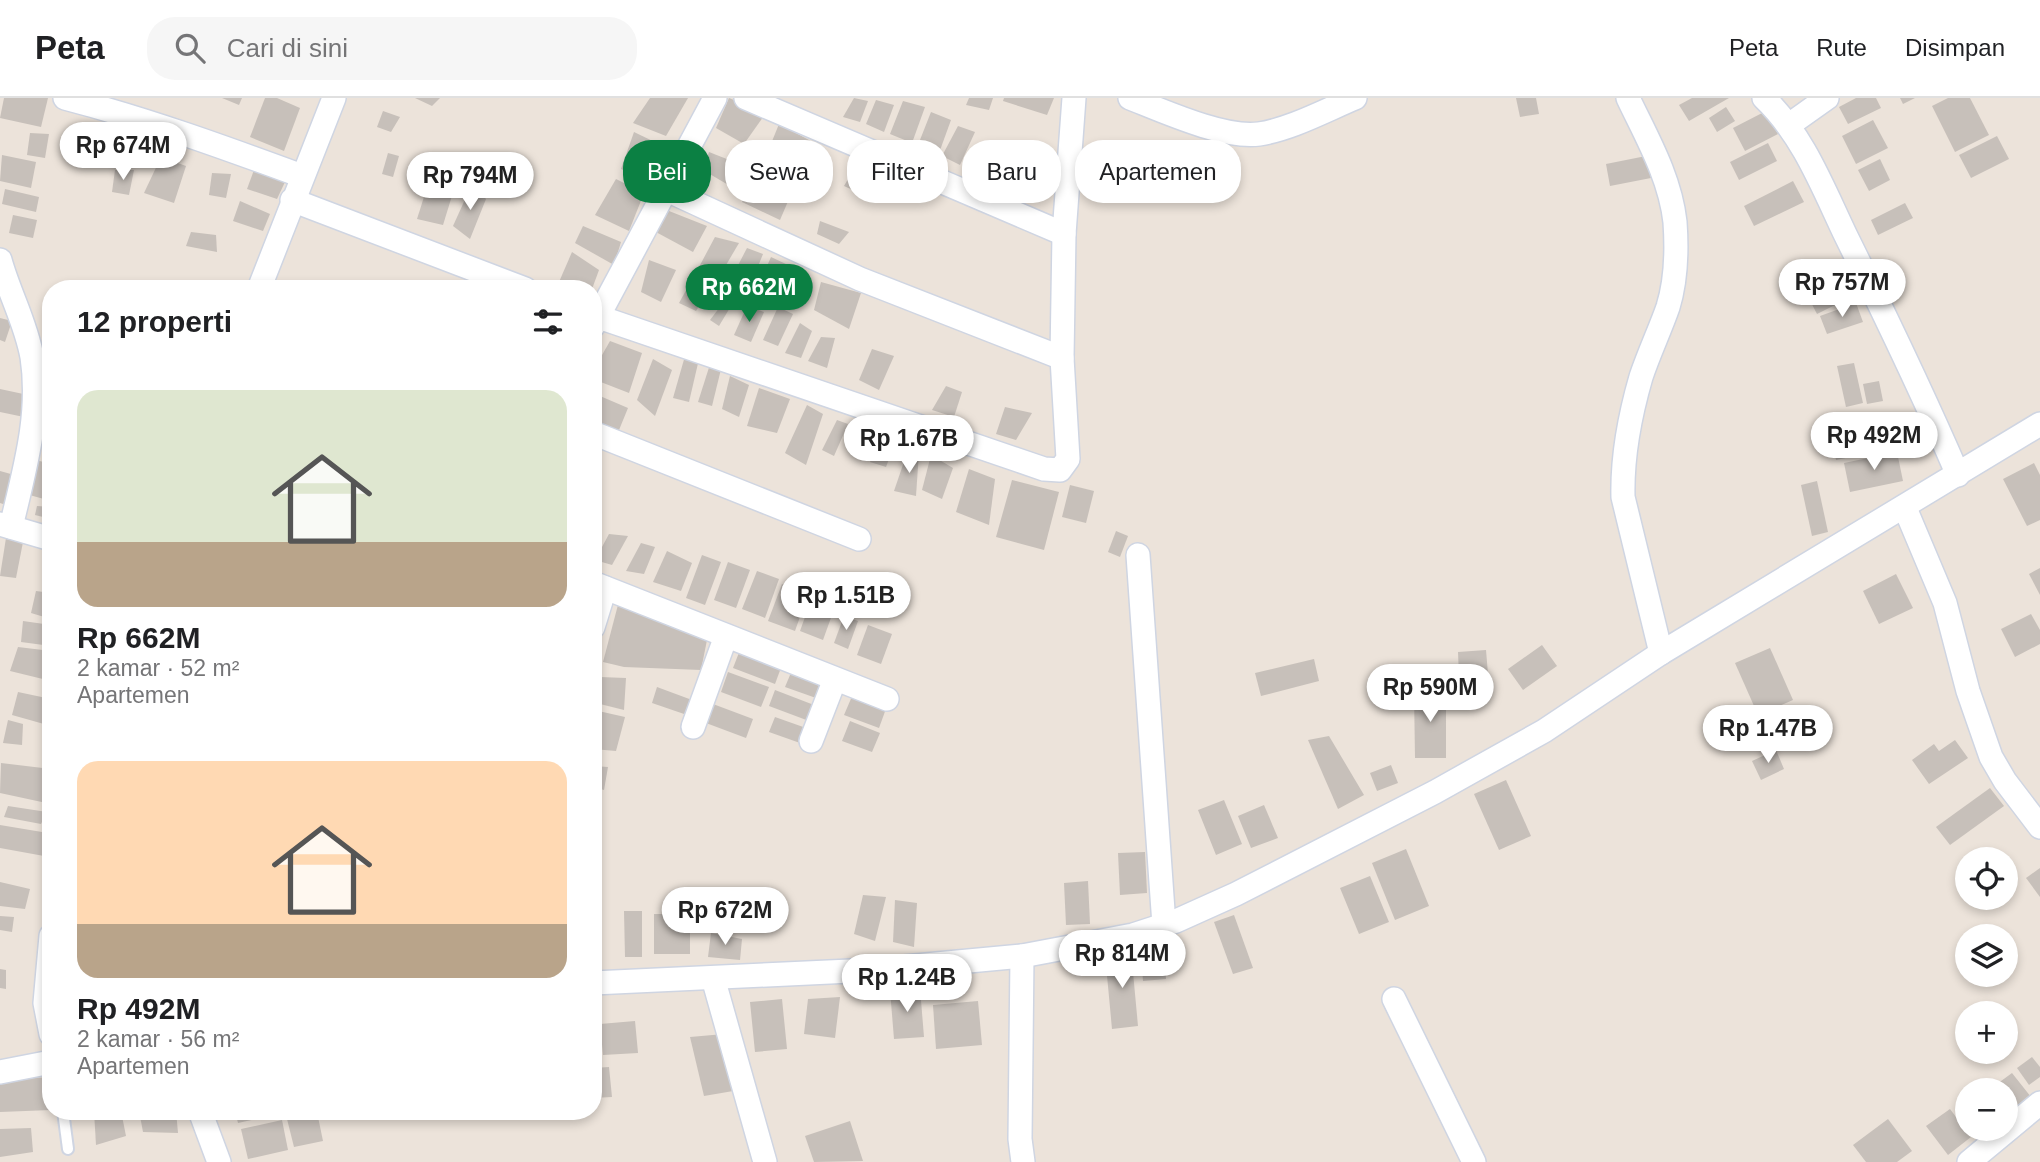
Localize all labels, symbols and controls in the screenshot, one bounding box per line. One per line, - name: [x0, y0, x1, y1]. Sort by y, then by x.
- search box: [147, 17, 637, 80]
- text: Peta: [35, 29, 105, 66]
- icon: search: [171, 29, 209, 67]
- text: Cari di sini: [227, 33, 348, 63]
- text: Peta: [1729, 34, 1778, 61]
- text: Rute: [1816, 34, 1867, 61]
- text: Disimpan: [1905, 34, 2005, 61]
- pin: Rp 674M: [58, 122, 188, 182]
- text: Rp 674M: [76, 132, 170, 158]
- chip: Beli: [623, 140, 711, 203]
- chip: Sewa: [725, 140, 833, 203]
- chip: Filter: [847, 140, 948, 203]
- chip: Baru: [962, 140, 1061, 203]
- chip: Apartemen: [1075, 140, 1241, 203]
- pin: Rp 794M: [405, 152, 535, 212]
- text: Rp 794M: [423, 162, 517, 188]
- pin: Rp 757M: [1777, 260, 1907, 319]
- pin: Rp 662M: [684, 264, 814, 324]
- text: Rp 757M: [1795, 269, 1889, 295]
- text: Rp 662M: [702, 274, 796, 300]
- icon: filters: [529, 303, 567, 341]
- text: 12 properti: [77, 305, 232, 338]
- pin: Rp 492M: [1809, 412, 1939, 472]
- pin: Rp 1.67B: [837, 416, 981, 475]
- text: Rp 492M: [1827, 422, 1921, 448]
- text: Rp 1.67B: [860, 425, 958, 451]
- icon: home: [259, 436, 385, 562]
- pin: Rp 1.51B: [774, 573, 918, 632]
- text: Rp 1.51B: [797, 582, 895, 608]
- text: Rp 662M: [77, 621, 200, 654]
- text: 2 kamar · 52 m²: [77, 655, 239, 681]
- pin: Rp 590M: [1365, 664, 1495, 724]
- text: Rp 590M: [1383, 674, 1477, 700]
- text: Apartemen: [77, 682, 190, 708]
- pin: Rp 1.47B: [1696, 706, 1840, 765]
- text: Rp 1.47B: [1719, 715, 1817, 741]
- icon: home: [259, 807, 385, 933]
- map controls: [1955, 847, 2018, 1141]
- button: locate: [1955, 847, 2018, 910]
- pin: Rp 672M: [660, 888, 790, 947]
- text: Rp 672M: [678, 897, 772, 923]
- button: layers: [1955, 924, 2018, 987]
- pin: Rp 814M: [1057, 930, 1187, 990]
- text: Rp 814M: [1075, 940, 1169, 966]
- pin: Rp 1.24B: [835, 954, 979, 1014]
- text: Rp 1.24B: [858, 964, 956, 990]
- text: Rp 492M: [77, 992, 200, 1025]
- button: +: [1955, 1001, 2018, 1064]
- text: 2 kamar · 56 m²: [77, 1026, 239, 1052]
- text: Apartemen: [77, 1053, 190, 1079]
- button: −: [1955, 1078, 2018, 1141]

